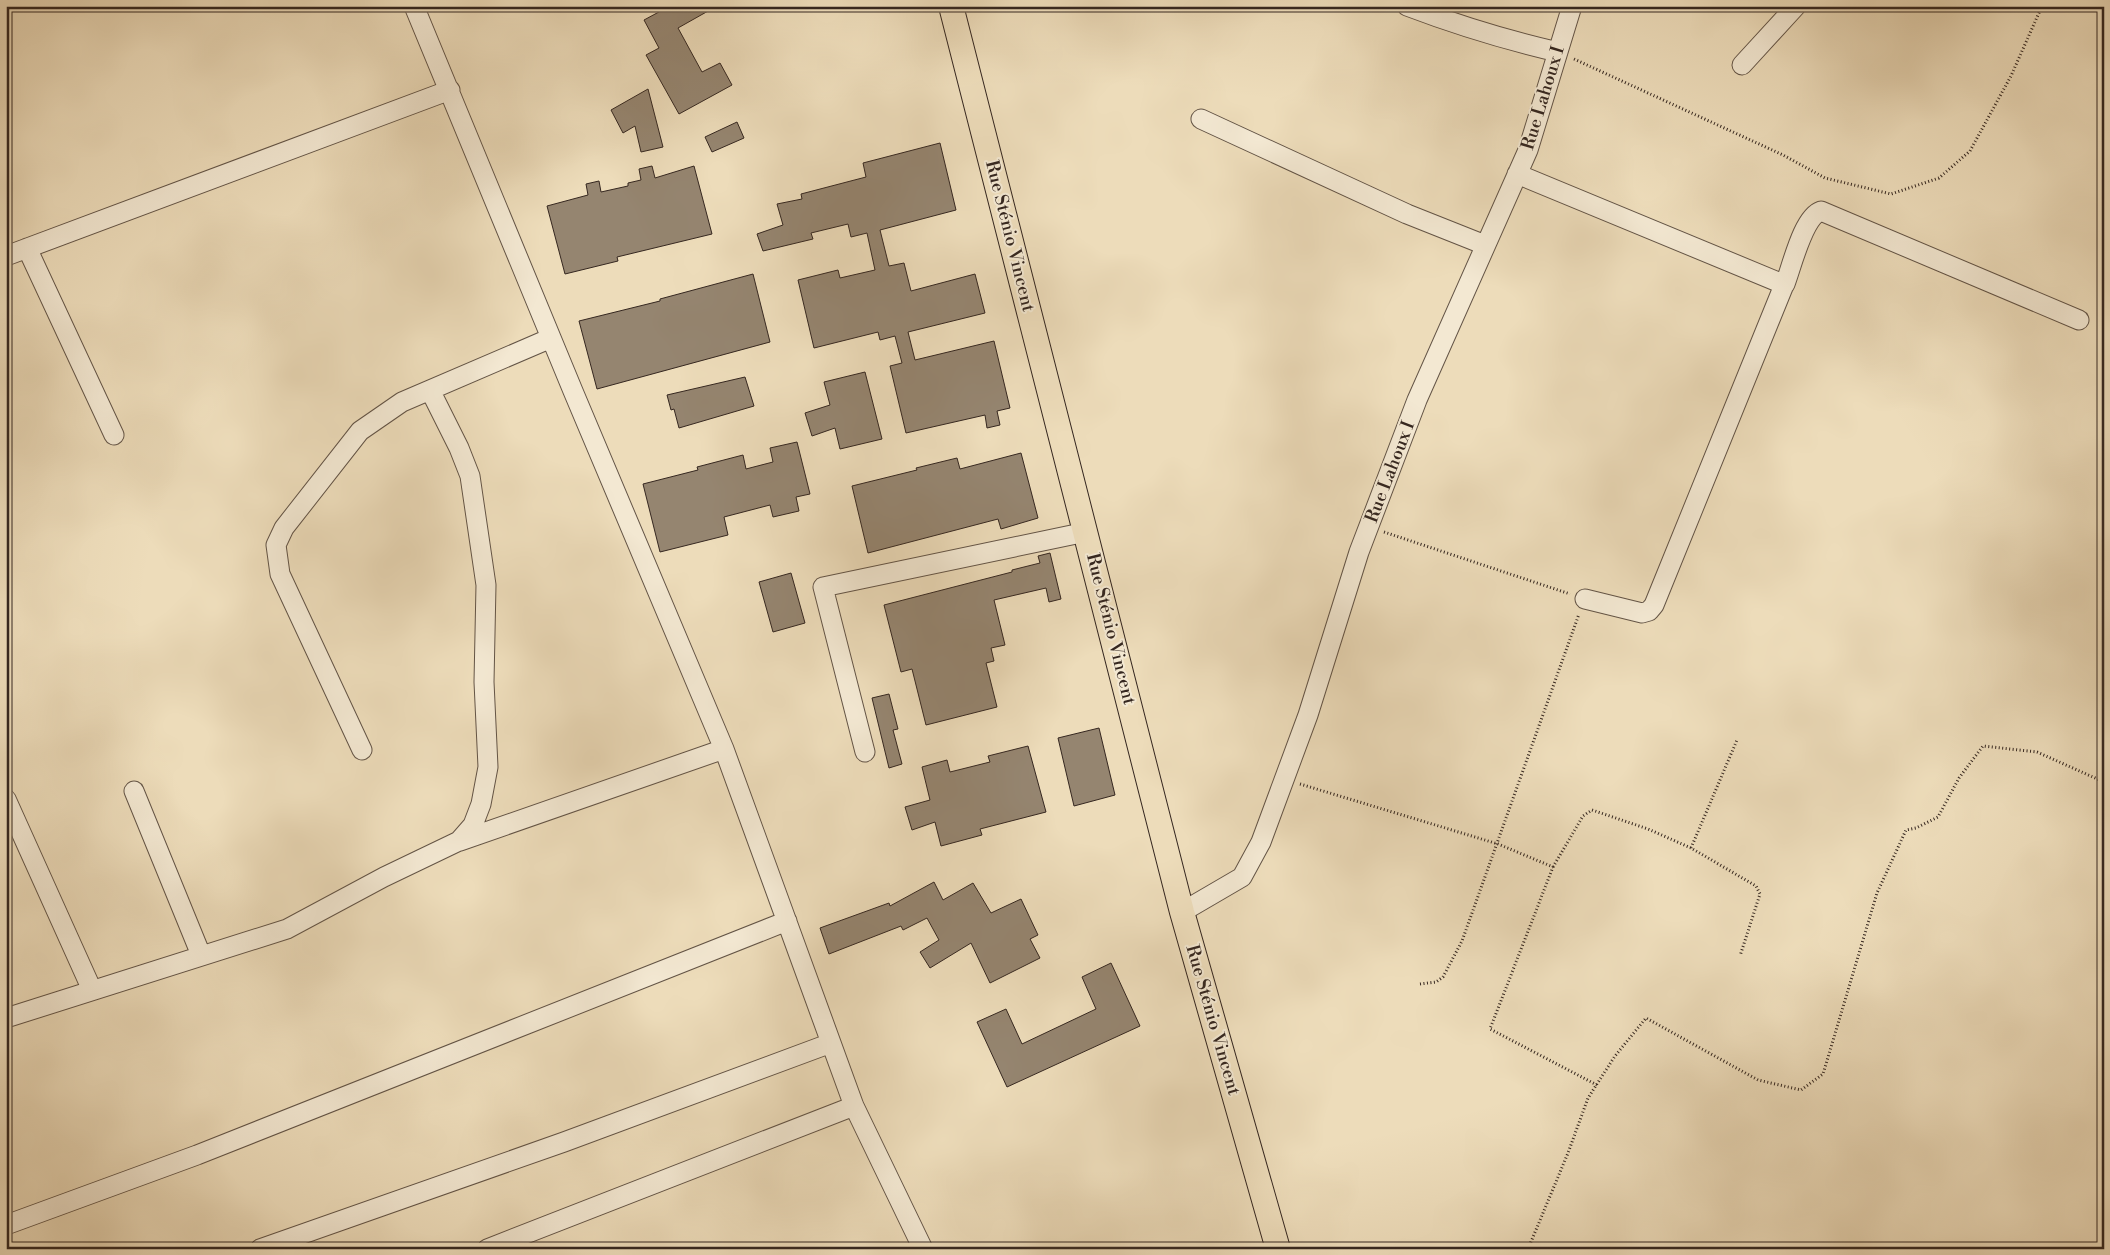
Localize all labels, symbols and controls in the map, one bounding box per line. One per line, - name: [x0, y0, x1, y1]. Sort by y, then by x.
- street label: Rue Lahoux I: [1516, 43, 1570, 153]
- street label: Rue Sténio Vincent: [980, 158, 1040, 315]
- street label: Rue Lahoux I: [1360, 418, 1420, 526]
- street label: Rue Sténio Vincent: [1081, 551, 1141, 708]
- street label: Rue Sténio Vincent: [1181, 942, 1246, 1098]

